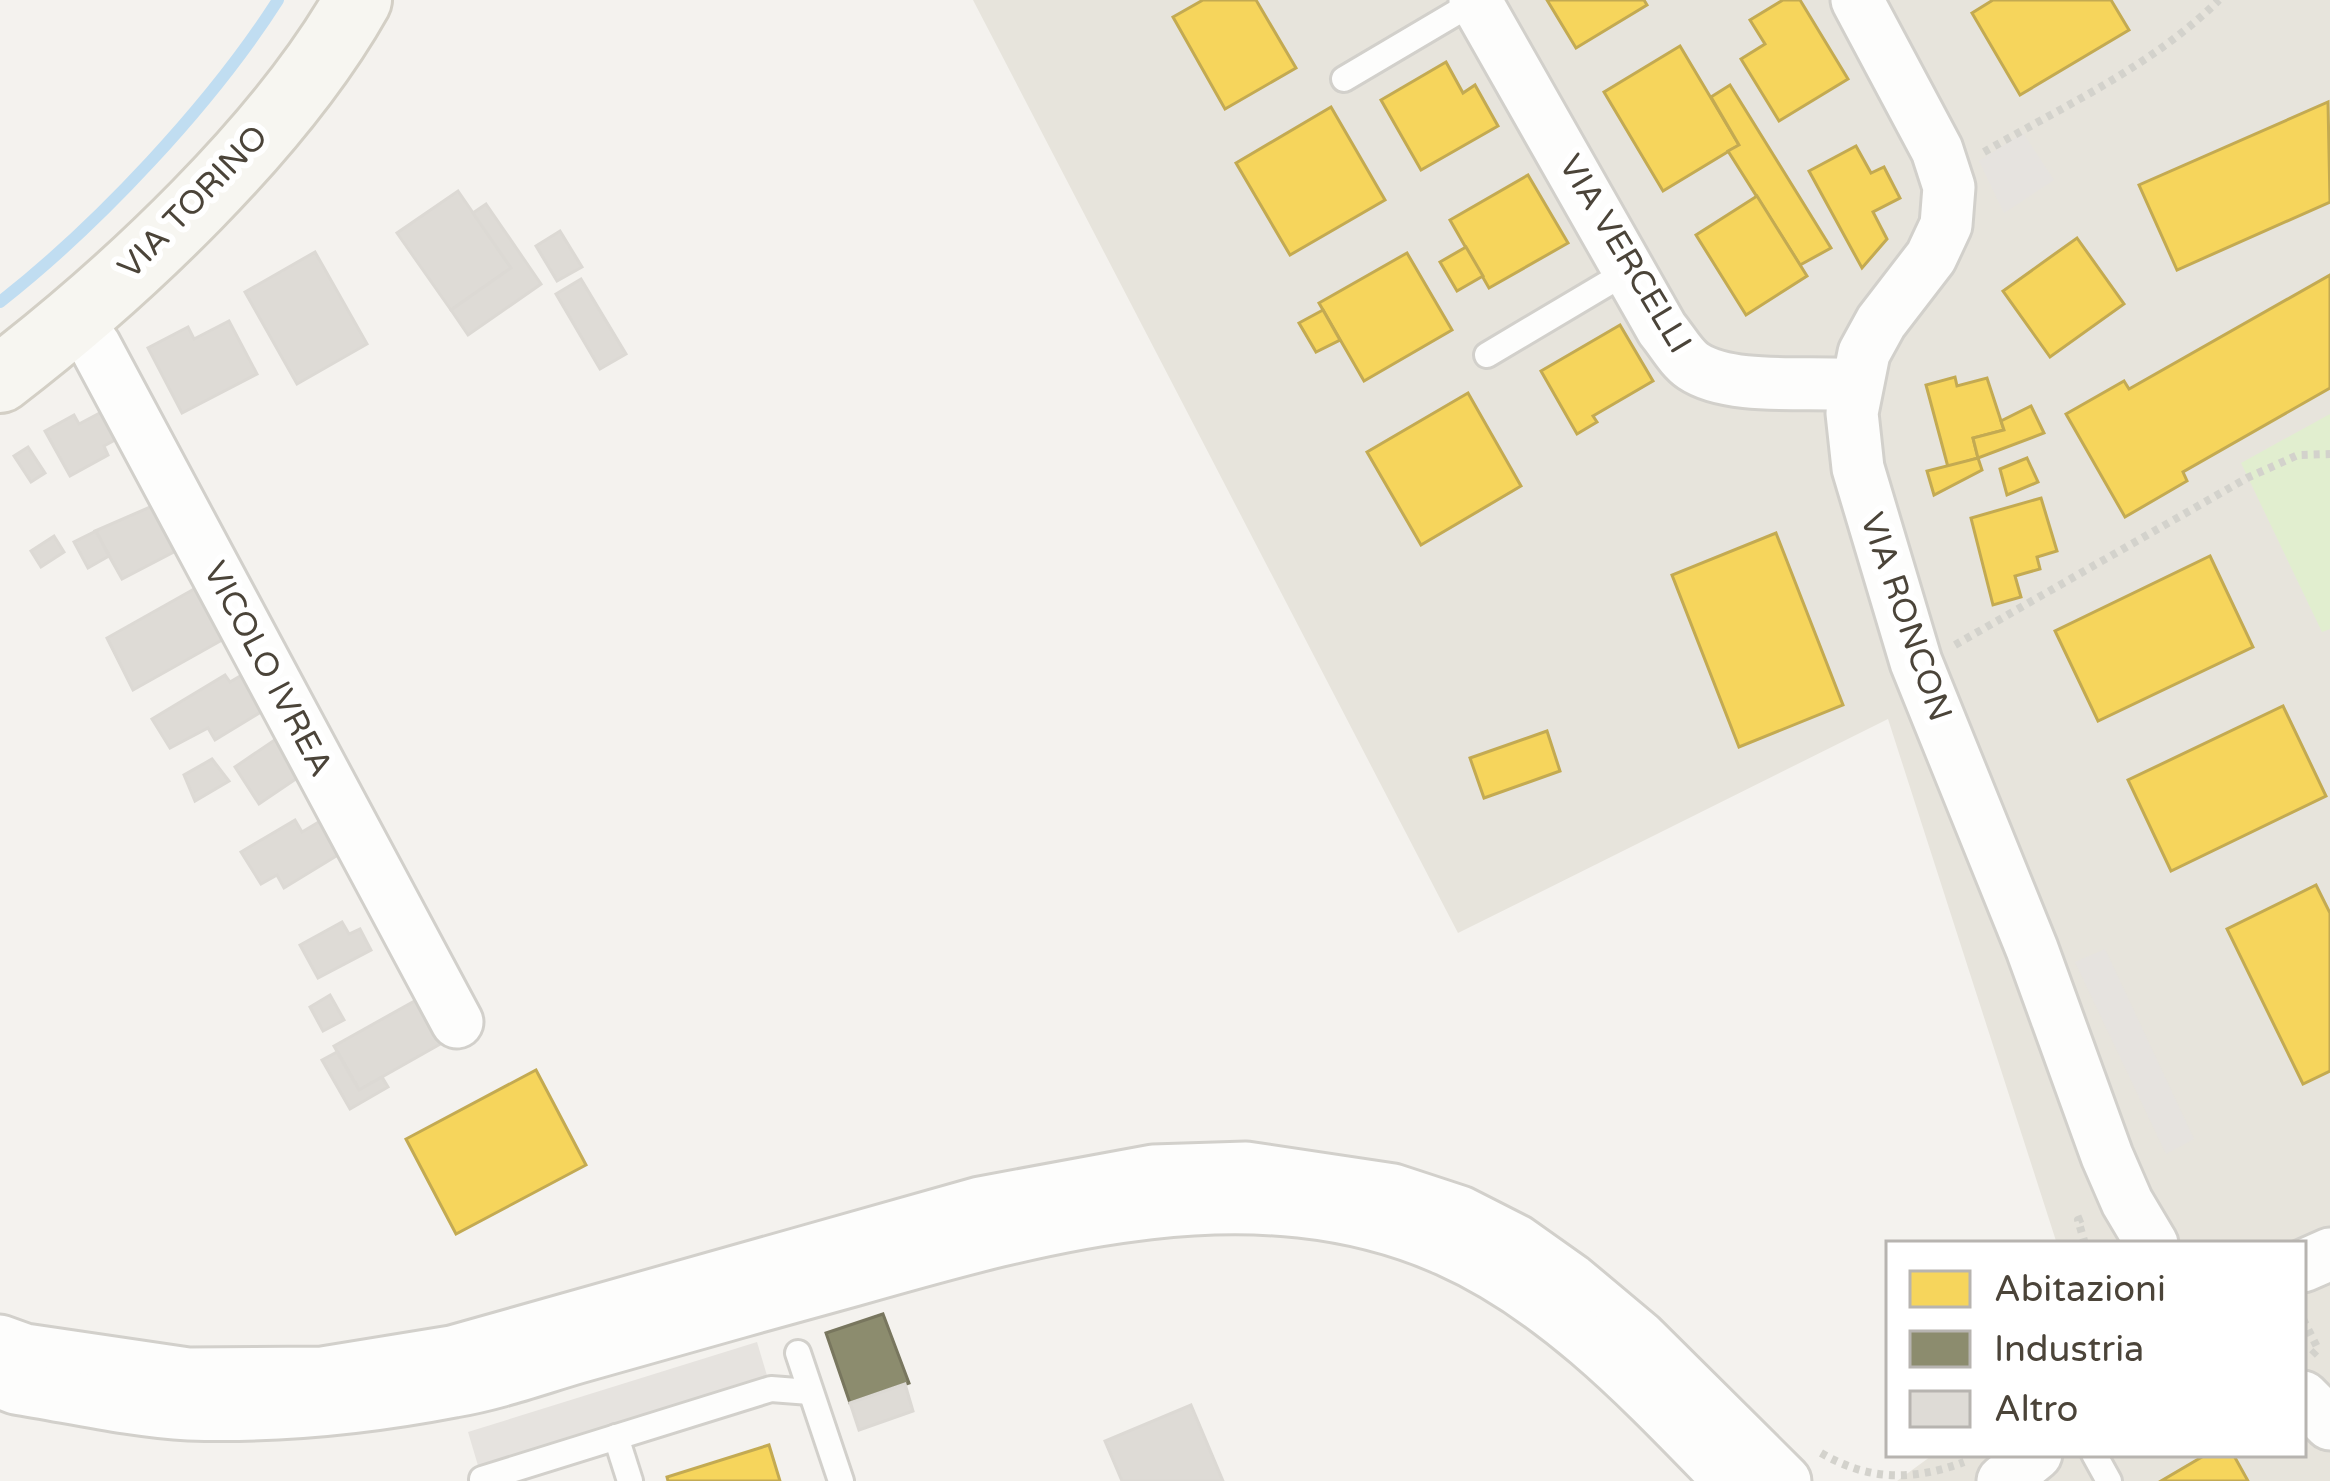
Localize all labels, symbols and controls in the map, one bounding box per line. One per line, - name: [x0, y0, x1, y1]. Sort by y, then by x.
- street label: VIA TORINO: [110, 117, 276, 287]
- street label: VIA VERCELLI: [1551, 148, 1699, 360]
- street label: VIA RONCON: [1852, 508, 1960, 726]
- street label: VICOLO IVREA: [195, 555, 341, 783]
- legend: [1886, 1241, 2306, 1457]
- text: Abitazioni: [1994, 1268, 2166, 1311]
- text: Industria: [1994, 1328, 2144, 1371]
- text: Altro: [1994, 1388, 2079, 1431]

